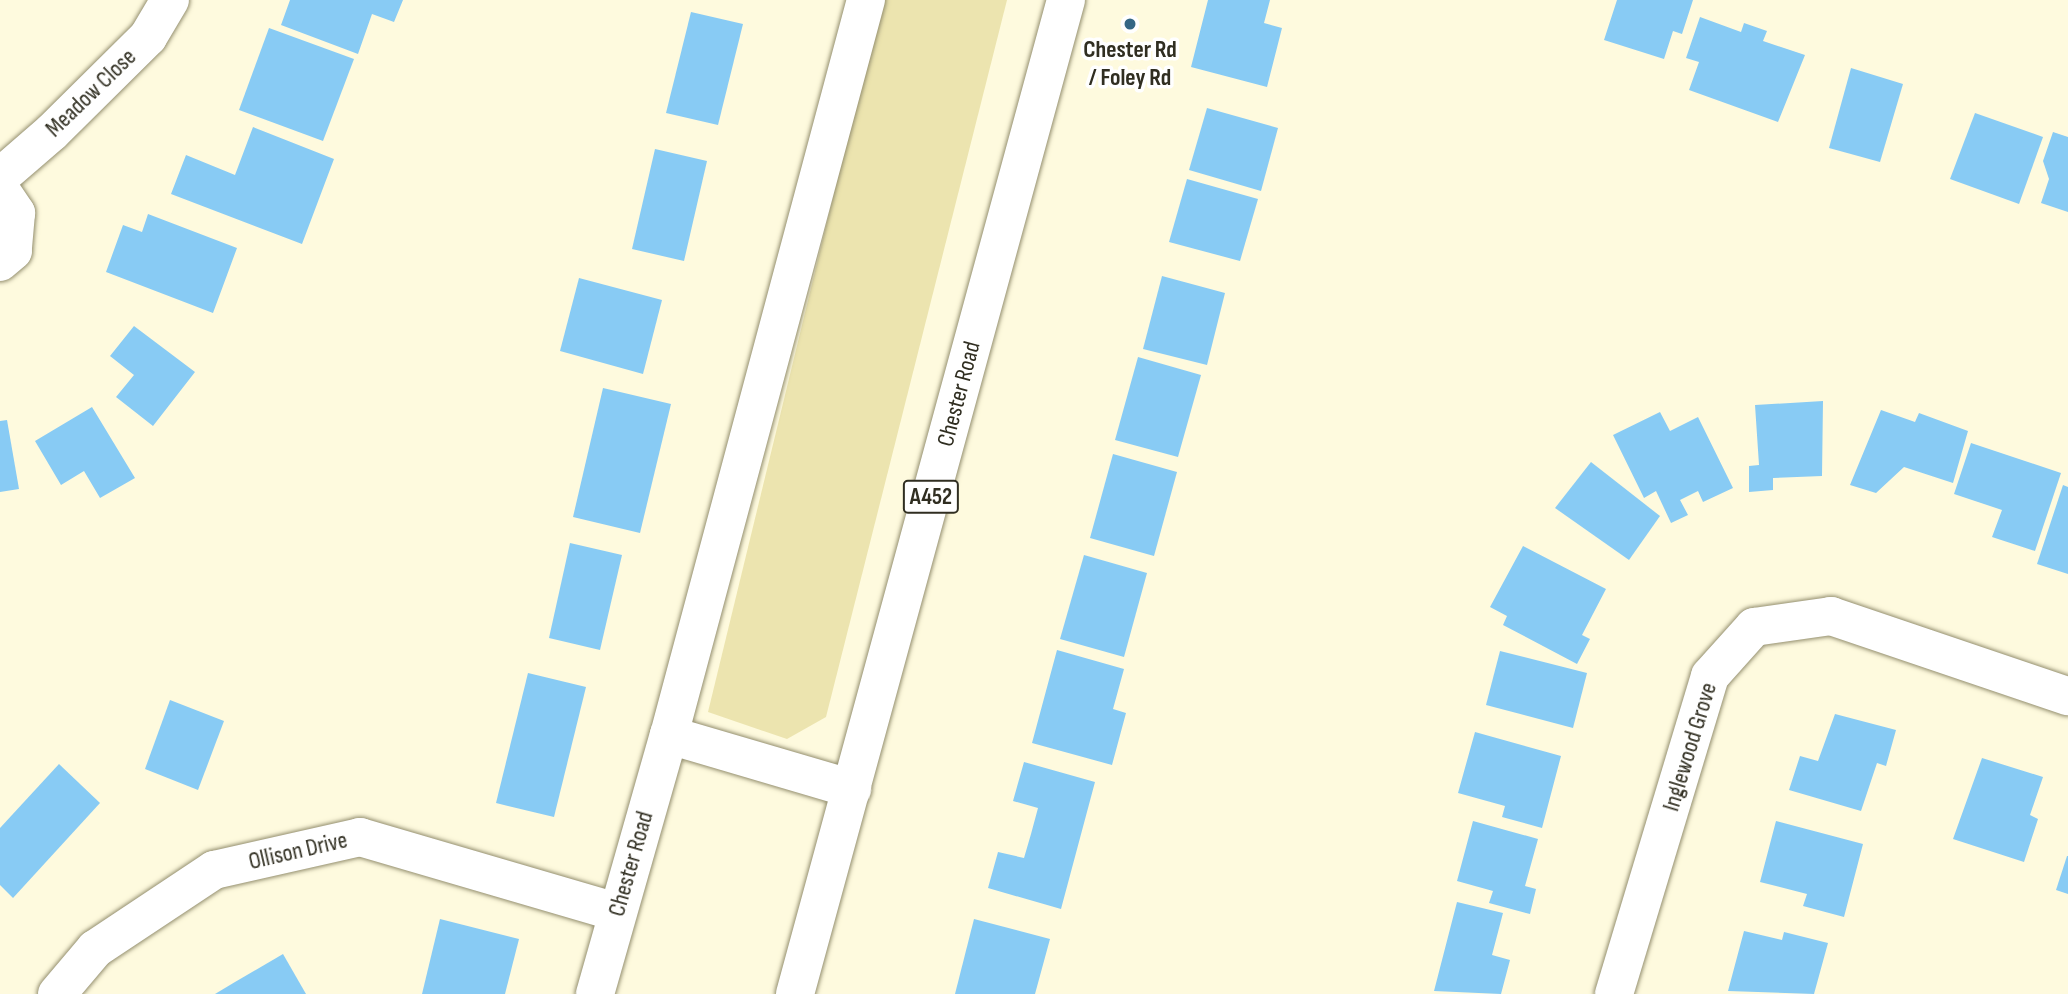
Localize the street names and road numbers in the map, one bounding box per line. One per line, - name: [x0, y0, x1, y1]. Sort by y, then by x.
- street label: Meadow Close: [40, 43, 142, 143]
- street label: Chester Road: [931, 338, 987, 450]
- road number: A452: [901, 477, 961, 516]
- street label: Inglewood Grove: [1657, 679, 1723, 815]
- street label: Chester Road: [602, 808, 660, 920]
- street label: Ollison Drive: [246, 826, 350, 876]

